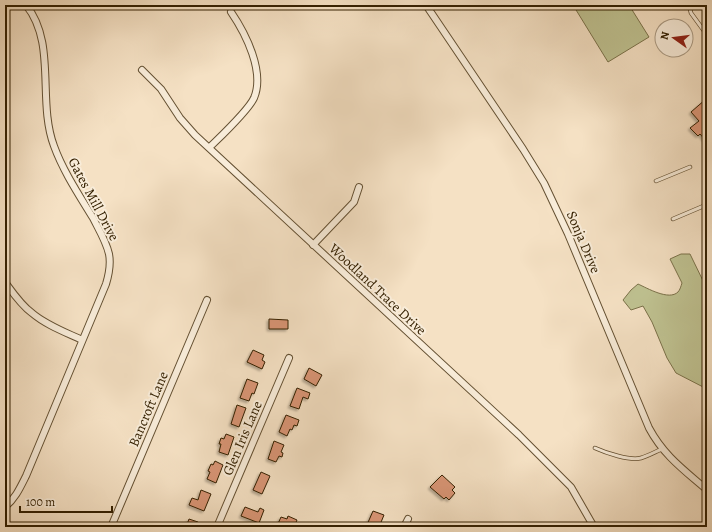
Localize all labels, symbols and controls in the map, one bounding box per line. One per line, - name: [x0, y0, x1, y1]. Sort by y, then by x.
- north arrow: [654, 18, 694, 58]
- text: N: [657, 30, 673, 41]
- street label: Gates Mill Drive: [64, 154, 123, 244]
- street label: Sonja Drive: [562, 208, 605, 276]
- street label: Woodland Trace Drive: [324, 239, 430, 339]
- street label: Bancroft Lane: [124, 369, 173, 450]
- street label: Glen Iris Lane: [218, 398, 267, 479]
- scale bar: [20, 488, 112, 514]
- text: 100 m: [26, 494, 55, 510]

